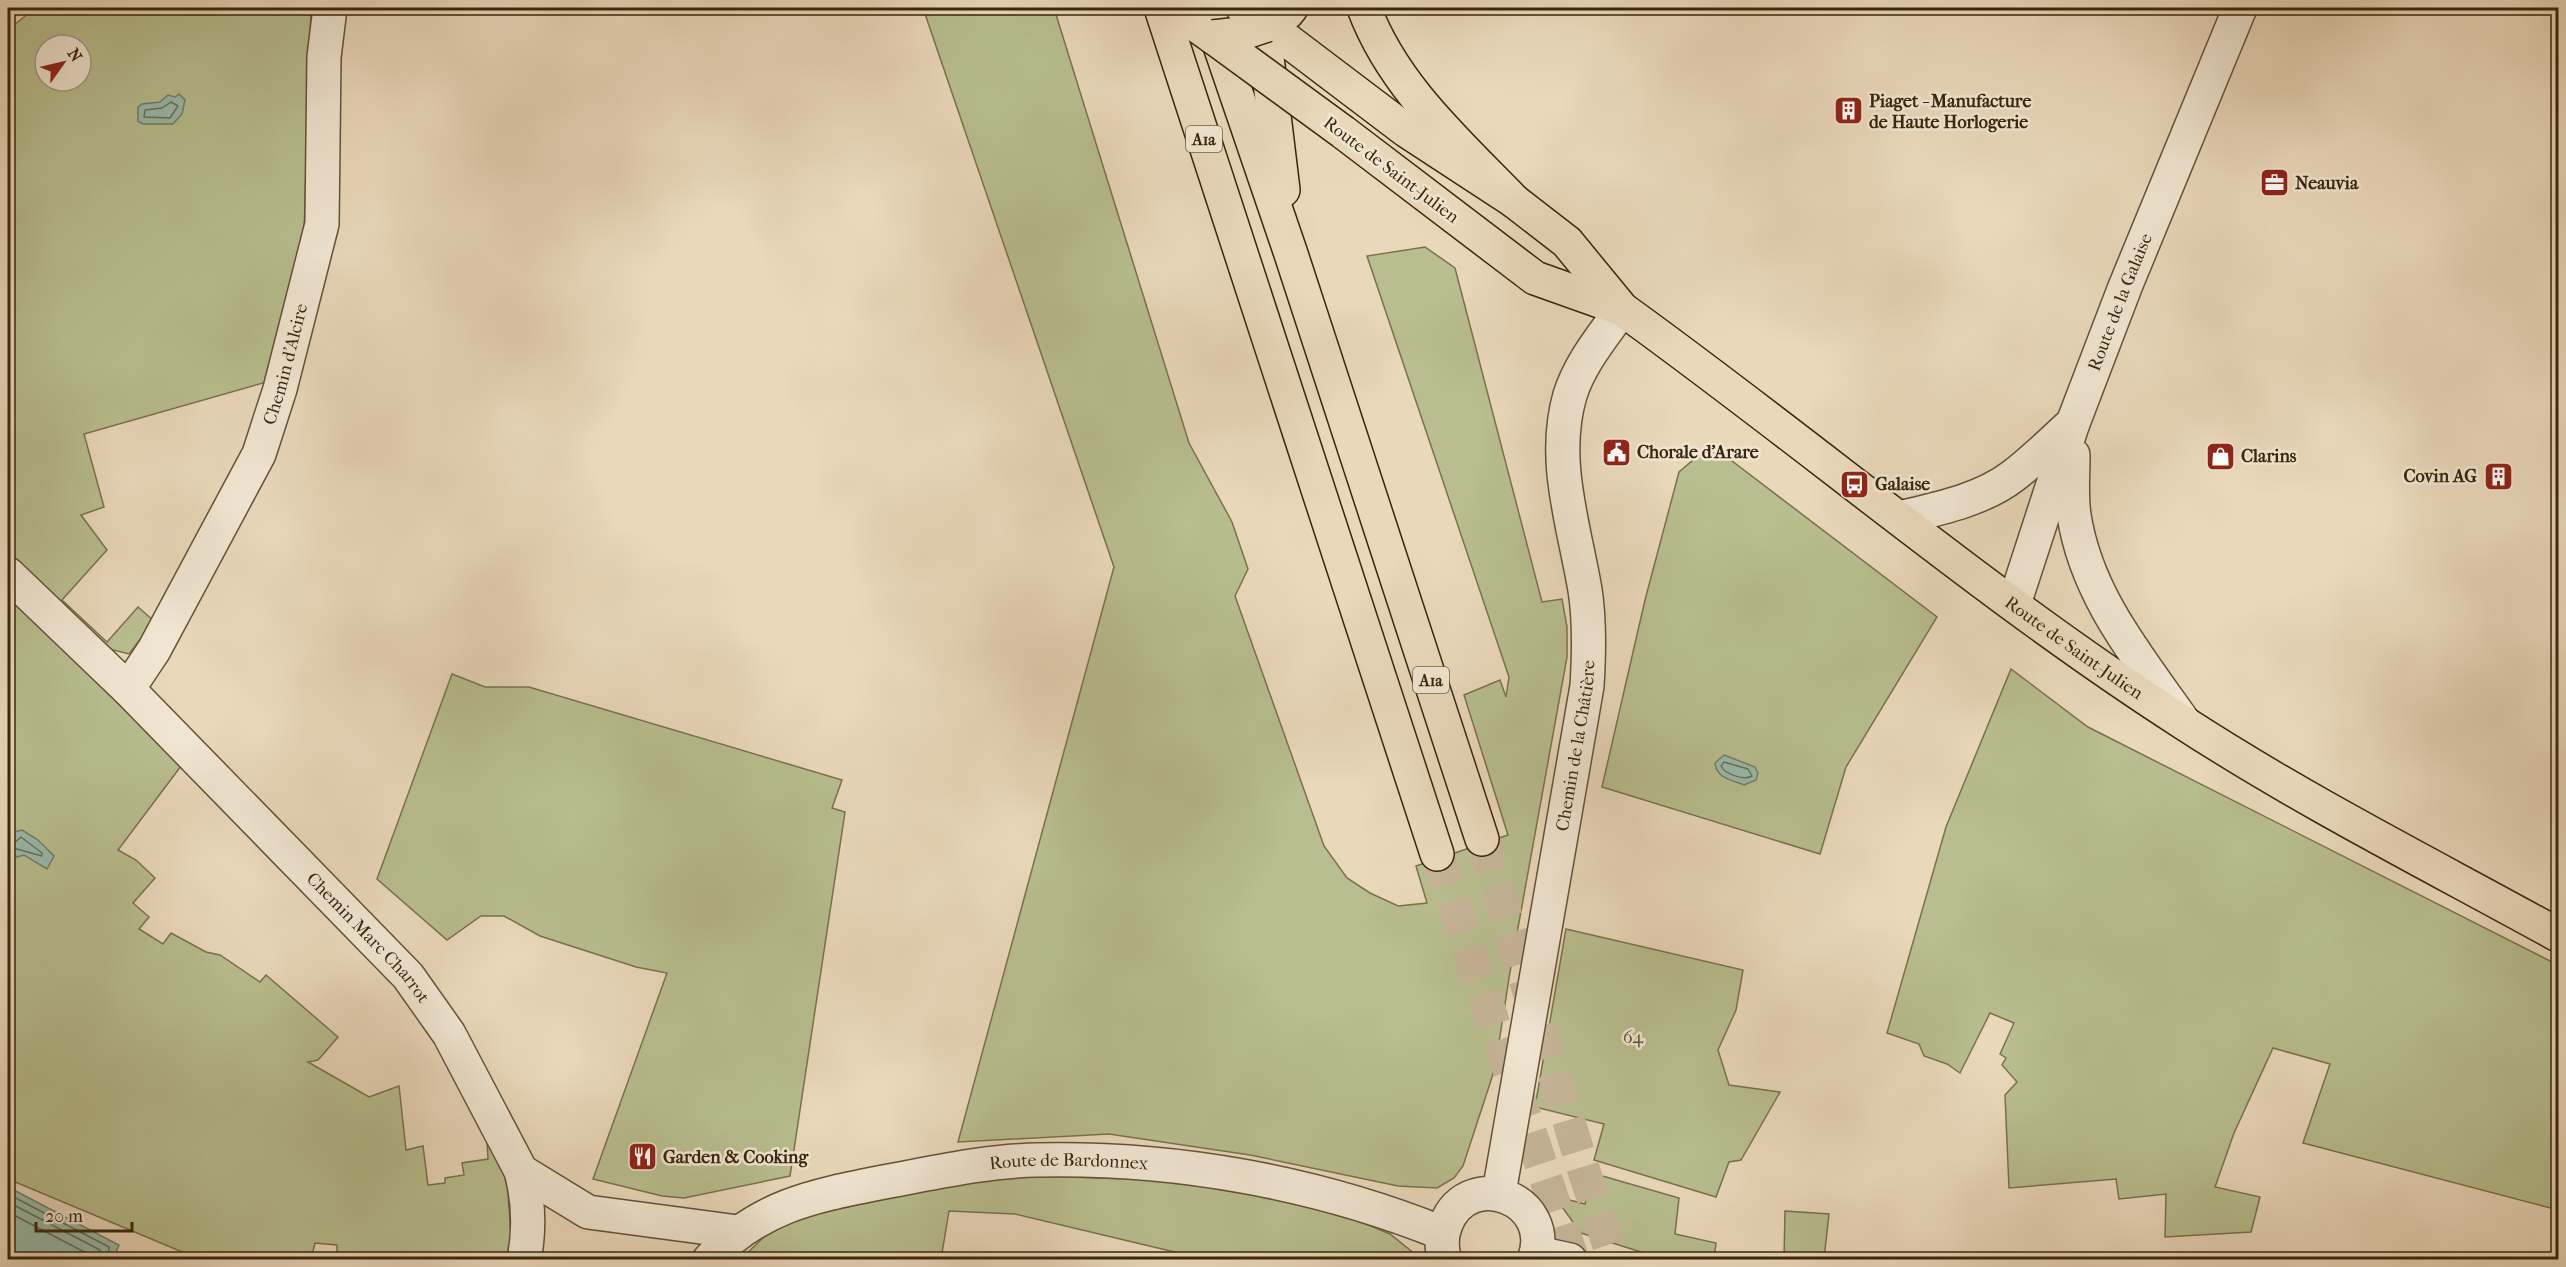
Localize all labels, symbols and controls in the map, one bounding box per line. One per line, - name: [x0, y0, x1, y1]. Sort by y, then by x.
- north arrow: [33, 33, 93, 93]
- text: N: [64, 45, 87, 66]
- place label: Piaget - Manufacture de Haute Horlogerie: [1869, 91, 2031, 133]
- building icon: Piaget - Manufacture de Haute Horlogerie: [1832, 95, 1864, 127]
- street label: Route de Saint-Julien: [1319, 112, 1463, 228]
- road number: A1a: [1186, 126, 1222, 152]
- office icon: Neauvia: [2258, 167, 2290, 199]
- place label: Neauvia: [2295, 173, 2359, 194]
- street label: Route de la Galaise: [2083, 230, 2157, 374]
- street label: Chemin d'Alcire: [259, 301, 312, 427]
- public building icon: Chorale d’Arare: [1600, 436, 1632, 468]
- shop icon: Clarins: [2204, 440, 2236, 472]
- place label: Chorale d’Arare: [1637, 442, 1759, 463]
- place label: Clarins: [2241, 446, 2297, 467]
- building icon: Covin AG: [2482, 460, 2514, 492]
- place label: Covin AG: [2403, 466, 2477, 487]
- bus stop icon: Galaise: [1838, 468, 1870, 500]
- place label: Galaise: [1875, 474, 1930, 495]
- street label: Route de Saint-Julien: [2001, 592, 2148, 704]
- street label: Chemin de la Châtière: [1552, 660, 1599, 833]
- road number: A1a: [1413, 667, 1449, 693]
- street label: Chemin Marc Charrot: [302, 868, 434, 1007]
- park label: 64: [1623, 1027, 1644, 1048]
- restaurant icon: Garden & Cooking: [626, 1141, 658, 1173]
- place label: Garden & Cooking: [663, 1147, 809, 1168]
- street label: Route de Bardonnex: [988, 1149, 1150, 1174]
- scale bar: [36, 1195, 132, 1233]
- text: 20 m: [45, 1206, 83, 1227]

